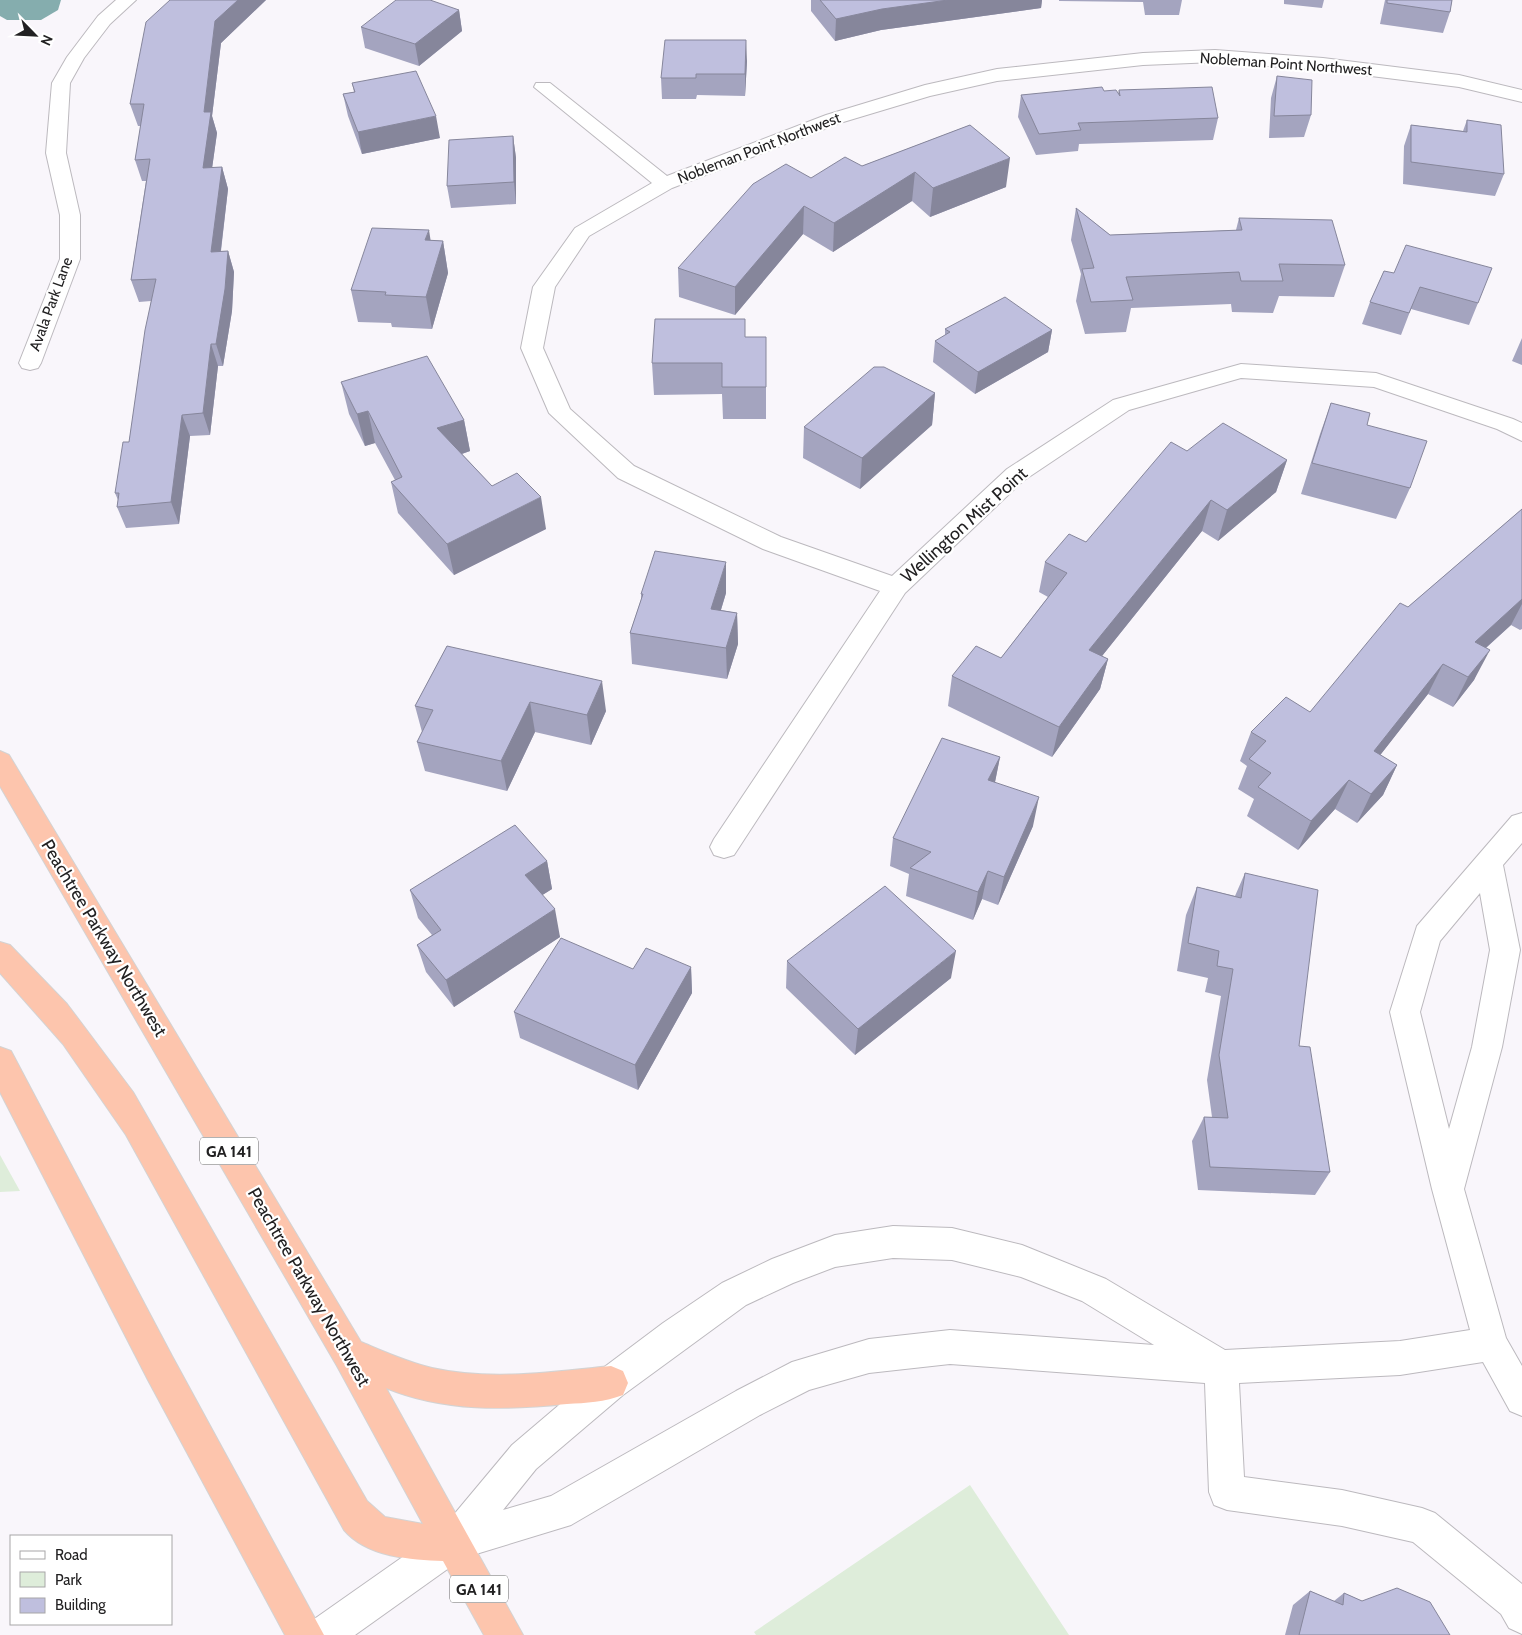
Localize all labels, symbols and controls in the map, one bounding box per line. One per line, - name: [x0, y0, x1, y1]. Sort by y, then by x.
- north arrow: [10, 10, 60, 60]
- text: N: [37, 32, 57, 48]
- street label: Nobleman Point Northwest: [1199, 49, 1373, 79]
- street label: Nobleman Point Northwest: [675, 109, 843, 187]
- street label: Avala Park Lane: [26, 254, 76, 353]
- street label: Wellington Mist Point: [896, 462, 1032, 588]
- street label: Peachtree Parkway Northwest: [36, 836, 172, 1040]
- road number: GA 141: [200, 1138, 258, 1164]
- street label: Peachtree Parkway Northwest: [243, 1184, 375, 1390]
- legend: [10, 1535, 172, 1625]
- text: Road: [55, 1546, 88, 1564]
- text: Park: [55, 1571, 82, 1589]
- road number: GA 141: [450, 1576, 508, 1602]
- text: Building: [55, 1596, 106, 1614]

